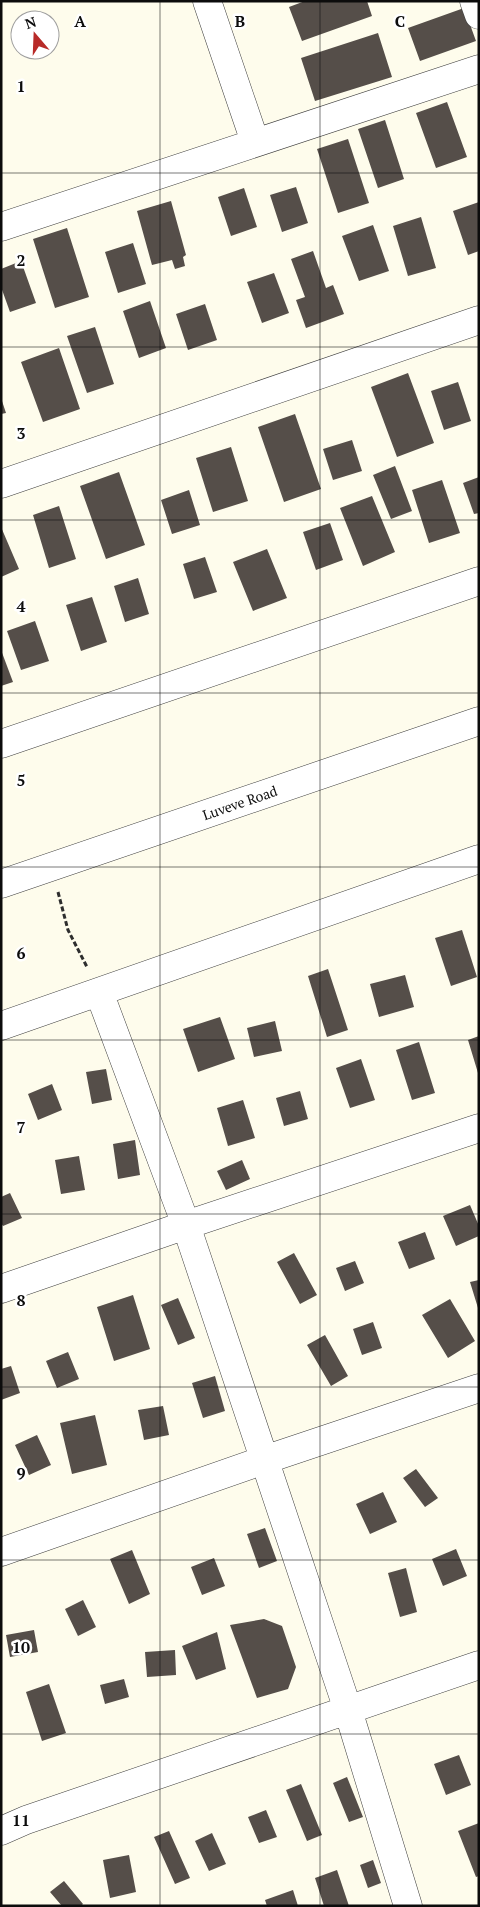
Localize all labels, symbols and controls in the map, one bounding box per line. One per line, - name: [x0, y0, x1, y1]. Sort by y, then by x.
- north arrow: [10, 10, 60, 60]
- text: A: [74, 10, 86, 32]
- text: B: [235, 10, 245, 32]
- text: C: [395, 10, 405, 32]
- text: N: [22, 11, 39, 33]
- text: 1: [16, 75, 26, 97]
- text: 2: [16, 249, 26, 271]
- text: 3: [16, 422, 26, 444]
- text: 4: [16, 595, 26, 617]
- text: 5: [16, 769, 26, 791]
- street label: Luveve Road: [200, 781, 280, 824]
- text: 6: [16, 942, 26, 964]
- text: 7: [16, 1116, 26, 1138]
- text: 8: [16, 1289, 26, 1311]
- text: 9: [16, 1462, 26, 1484]
- text: 10: [12, 1636, 30, 1658]
- text: 11: [12, 1809, 30, 1831]

